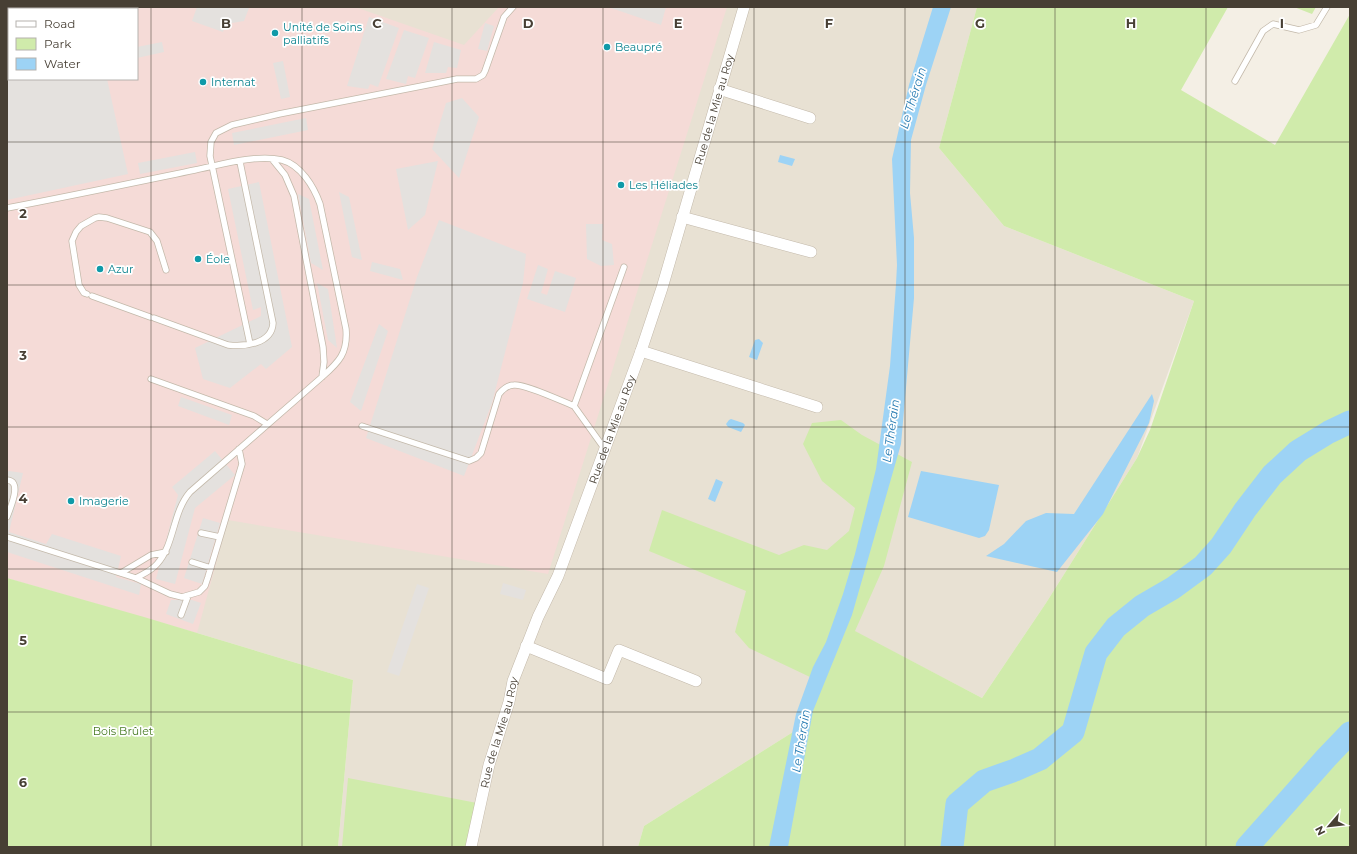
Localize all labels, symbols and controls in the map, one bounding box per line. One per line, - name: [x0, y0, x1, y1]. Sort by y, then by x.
- legend: [8, 8, 138, 80]
- text: B: [221, 15, 231, 31]
- text: C: [372, 15, 382, 31]
- text: D: [523, 15, 534, 31]
- text: E: [674, 15, 683, 31]
- text: F: [825, 15, 833, 31]
- text: G: [975, 15, 985, 31]
- text: H: [1126, 15, 1136, 31]
- text: I: [1280, 15, 1284, 31]
- text: Road: [44, 16, 75, 31]
- place label: Unité de Soins palliatifs: [283, 20, 363, 47]
- marker: Unité de Soins palliatifs: [270, 28, 280, 38]
- text: Park: [44, 36, 72, 51]
- place label: Beaupré: [615, 40, 662, 54]
- marker: Beaupré: [602, 42, 612, 52]
- street label: Rue de la Mie au Roy: [691, 52, 737, 166]
- text: Water: [44, 56, 81, 71]
- water label: Le Thérain: [896, 65, 929, 131]
- place label: Internat: [211, 75, 256, 89]
- marker: Internat: [198, 77, 208, 87]
- place label: Les Héliades: [629, 178, 698, 192]
- marker: Les Héliades: [616, 180, 626, 190]
- text: 2: [19, 205, 27, 221]
- place label: Éole: [206, 252, 230, 266]
- marker: Éole: [193, 254, 203, 264]
- place label: Azur: [108, 262, 133, 276]
- marker: Azur: [95, 264, 105, 274]
- text: 3: [18, 347, 27, 363]
- street label: Rue de la Mie au Roy: [586, 373, 639, 486]
- water label: Le Thérain: [879, 398, 902, 464]
- text: 4: [19, 490, 28, 506]
- place label: Imagerie: [79, 494, 129, 508]
- marker: Imagerie: [66, 496, 76, 506]
- text: 5: [19, 632, 27, 648]
- street label: Rue de la Mie au Roy: [477, 675, 521, 789]
- water label: Le Thérain: [788, 708, 813, 774]
- park label: Bois Brûlet: [93, 724, 154, 738]
- text: 6: [19, 774, 28, 790]
- north arrow: [1309, 806, 1349, 846]
- text: N: [1312, 823, 1328, 838]

